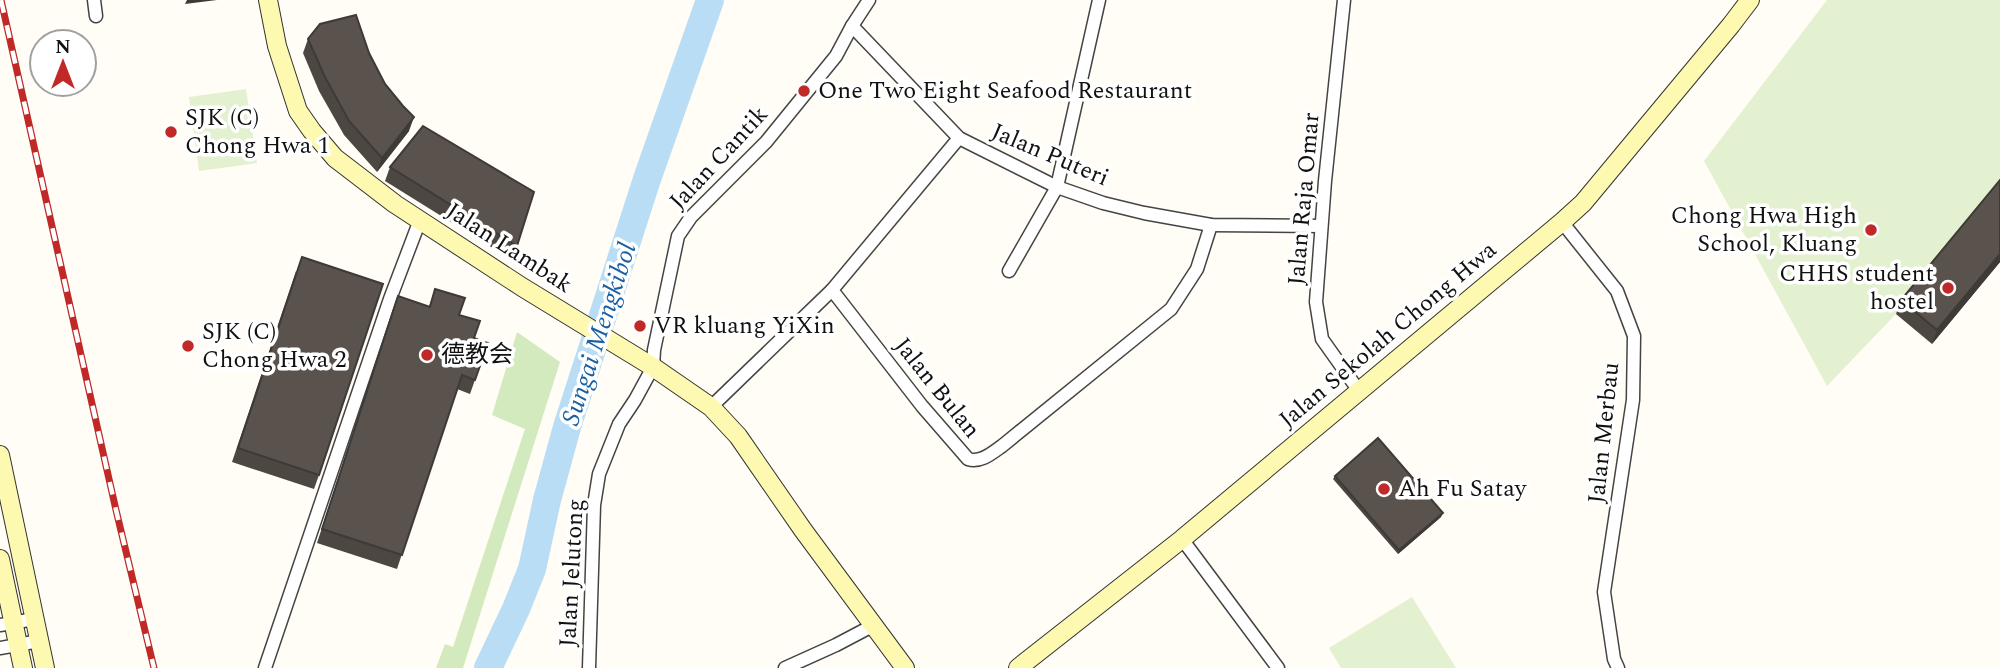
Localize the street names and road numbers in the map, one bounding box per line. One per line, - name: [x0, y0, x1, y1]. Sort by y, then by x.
- street label: Jalan Cantik: [661, 98, 777, 218]
- street label: Jalan Raja Omar: [1279, 111, 1329, 287]
- street label: Jalan Puteri: [985, 114, 1115, 196]
- street label: Jalan Lambak: [438, 193, 580, 303]
- street label: Jalan Sekolah Chong Hwa: [1271, 233, 1505, 437]
- street label: Jalan Bulan: [885, 330, 989, 446]
- street label: Jalan Merbau: [1579, 361, 1629, 505]
- street label: Jalan Jelutong: [550, 498, 594, 648]

